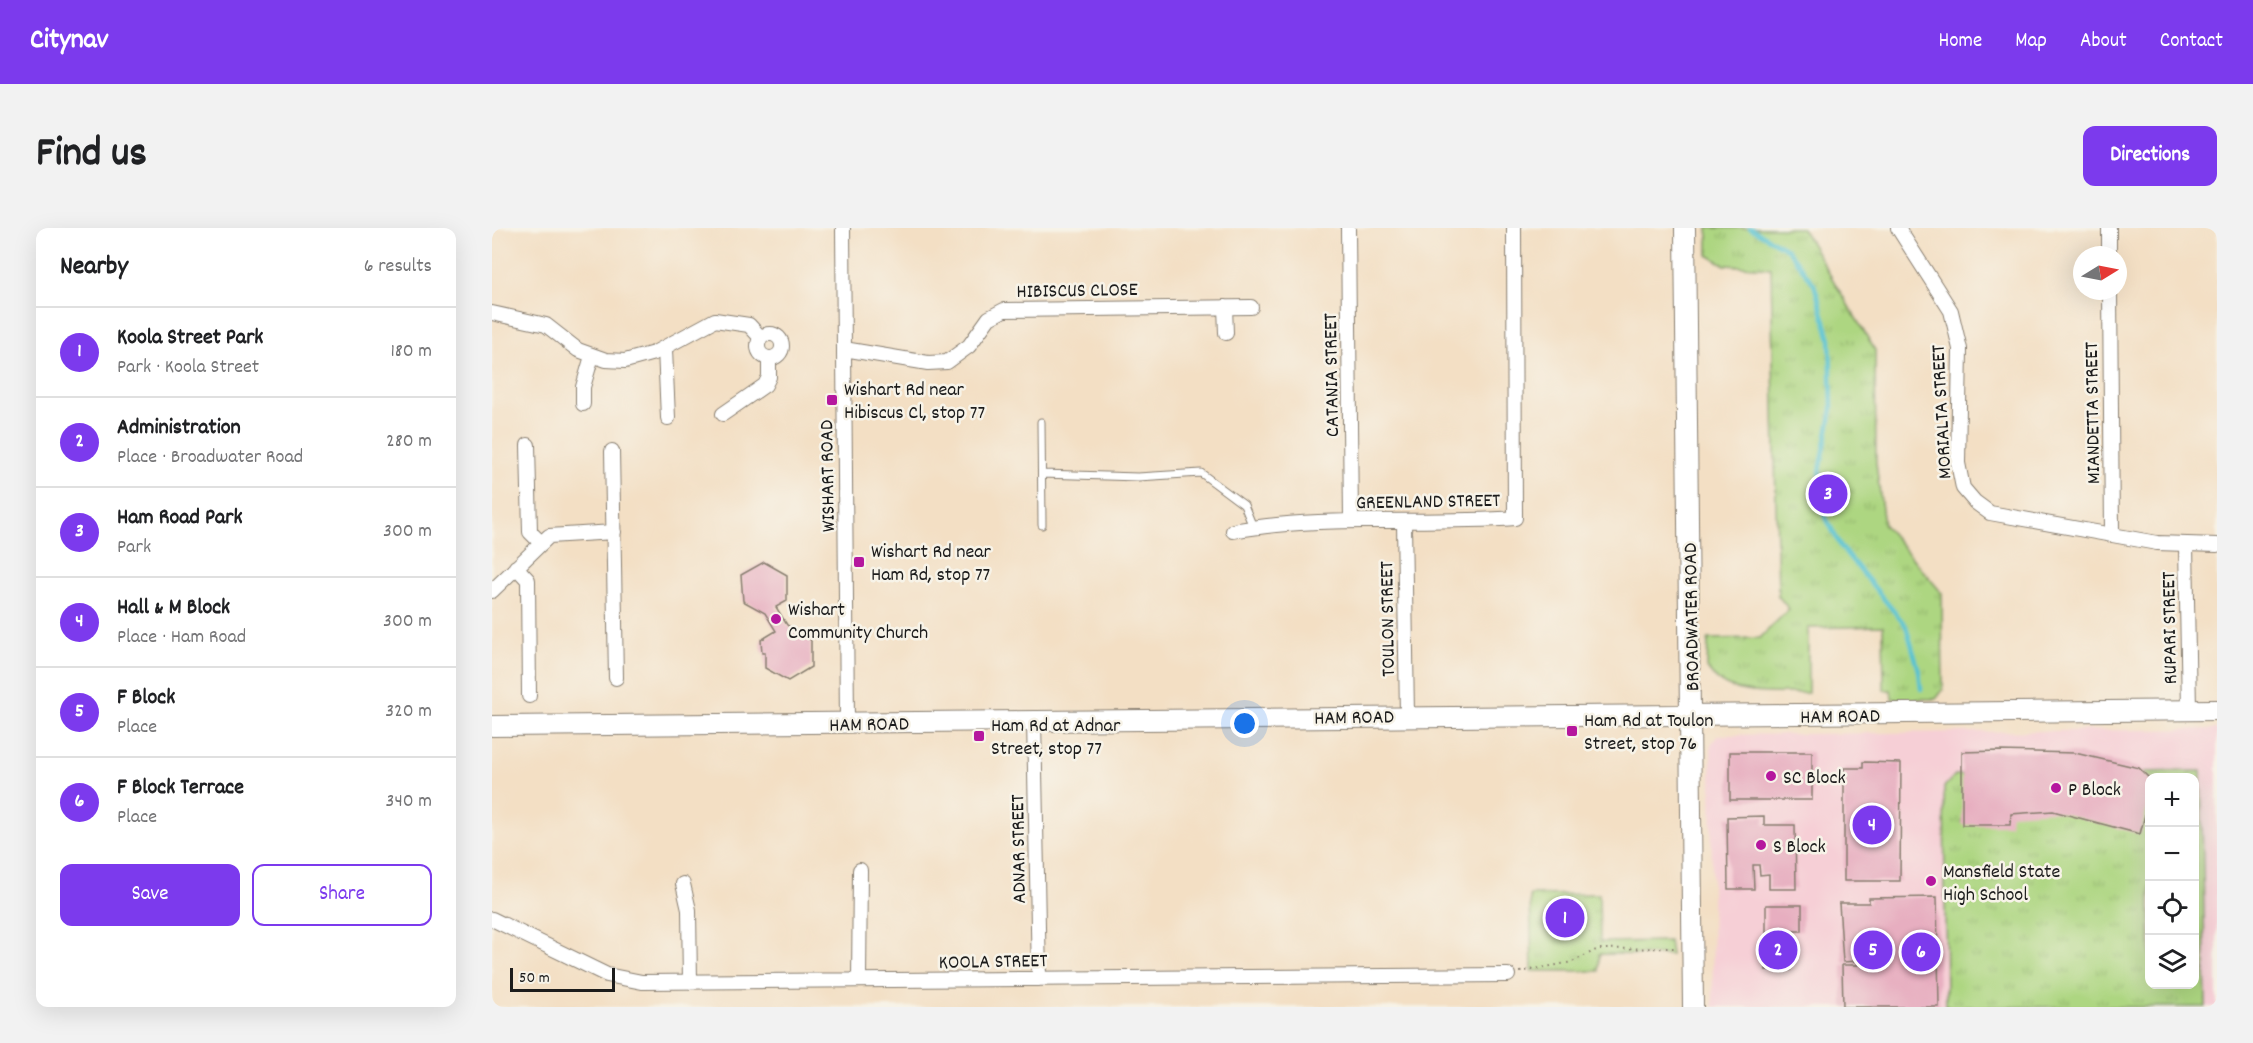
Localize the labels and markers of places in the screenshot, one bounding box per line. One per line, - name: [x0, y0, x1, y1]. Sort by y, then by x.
- place label: Wishart Rd near Hibiscus Cl, stop 77: [844, 377, 985, 428]
- marker: Wishart Rd near Hibiscus Cl, stop 77: [825, 393, 839, 407]
- pin: 3: [1808, 472, 1848, 516]
- place label: Wishart Rd near Ham Rd, stop 77: [871, 539, 992, 590]
- marker: Wishart Rd near Ham Rd, stop 77: [852, 555, 866, 569]
- place label: Wishart Community Church: [788, 597, 928, 648]
- marker: Wishart Community Church: [769, 612, 783, 626]
- place label: Ham Rd at Toulon Street, stop 76: [1584, 708, 1714, 759]
- place label: Ham Rd at Adnar Street, stop 77: [991, 713, 1121, 764]
- marker: Ham Rd at Toulon Street, stop 76: [1565, 724, 1579, 738]
- marker: Ham Rd at Adnar Street, stop 77: [972, 729, 986, 743]
- place label: SC Block: [1783, 765, 1846, 793]
- marker: SC Block: [1764, 769, 1778, 783]
- place label: P Block: [2068, 777, 2121, 805]
- marker: P Block: [2049, 781, 2063, 795]
- pin: 4: [1852, 802, 1892, 848]
- place label: S Block: [1773, 834, 1826, 862]
- marker: S Block: [1754, 838, 1768, 852]
- place label: Mansfield State High School: [1943, 859, 2060, 910]
- marker: Mansfield State High School: [1924, 874, 1938, 888]
- pin: 1: [1546, 896, 1584, 940]
- pin: 2: [1758, 928, 1798, 972]
- pin: 5: [1854, 928, 1892, 972]
- pin: 6: [1902, 930, 1940, 974]

